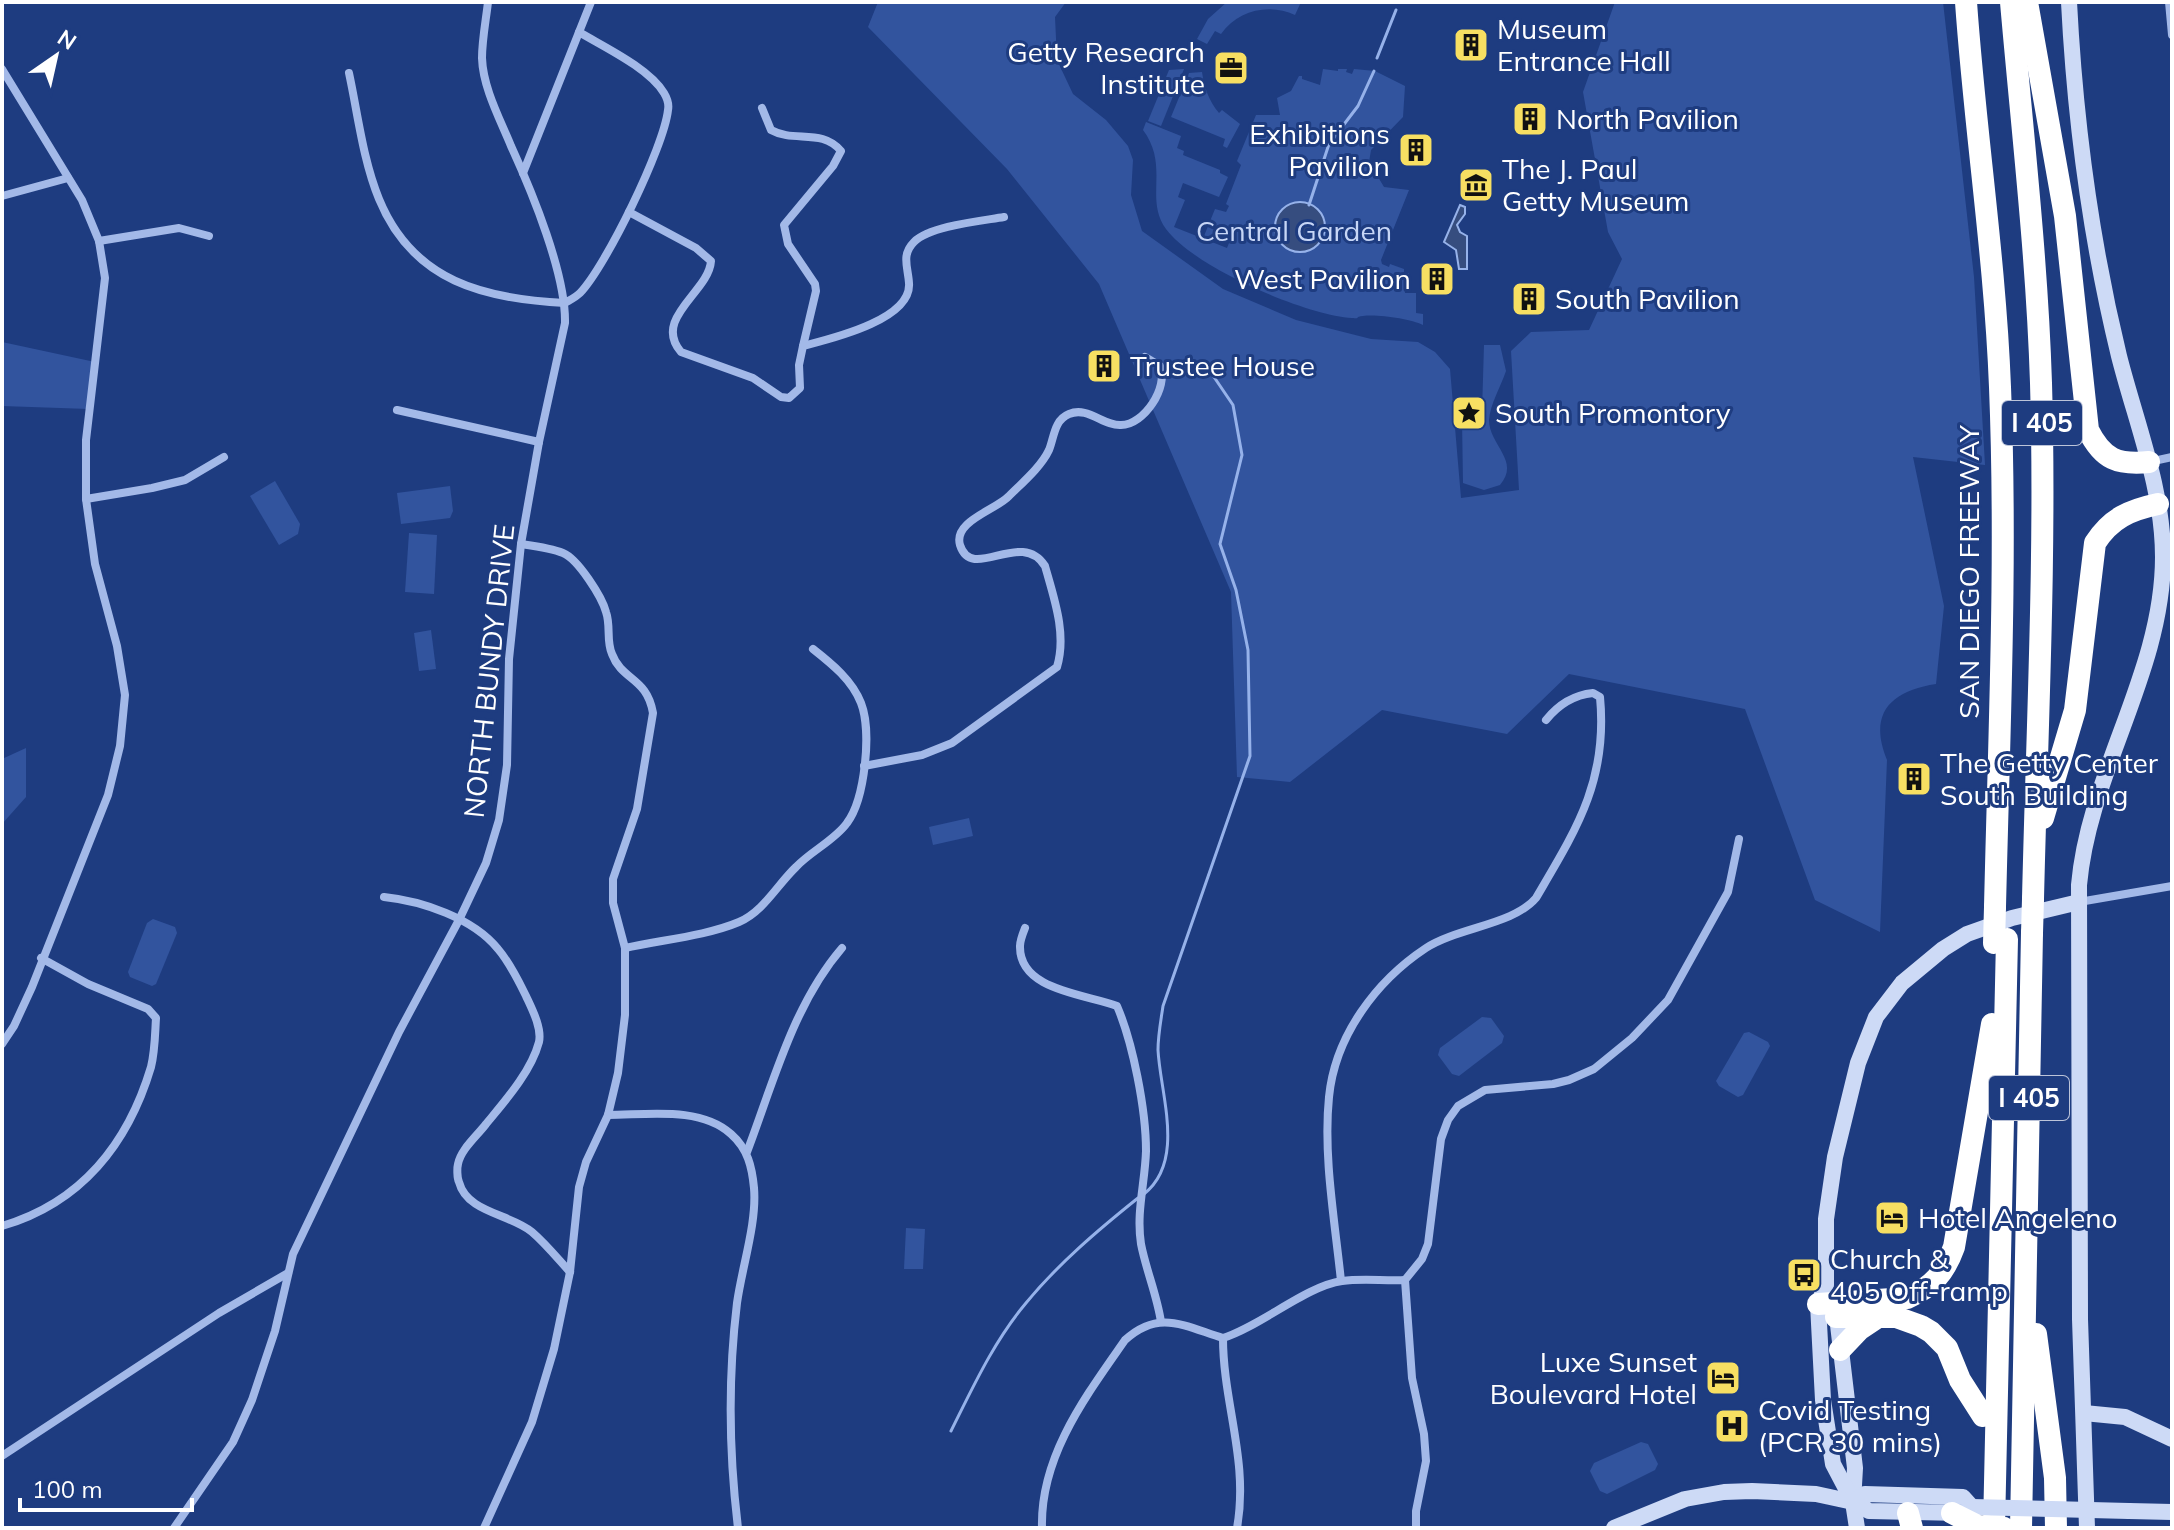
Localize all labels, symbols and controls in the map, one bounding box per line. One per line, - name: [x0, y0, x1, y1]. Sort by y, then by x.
- place label: Museum Entrance Hall: [1497, 11, 1671, 78]
- north arrow: [16, 16, 96, 96]
- text: N: [52, 23, 82, 56]
- building icon: Museum Entrance Hall: [1452, 26, 1490, 64]
- place label: Getty Research Institute: [1007, 34, 1205, 101]
- office icon: Getty Research Institute: [1212, 49, 1250, 87]
- building icon: North Pavilion: [1511, 100, 1549, 138]
- place label: North Pavilion: [1556, 101, 1739, 136]
- place label: Exhibitions Pavilion: [1249, 116, 1390, 183]
- building icon: Exhibitions Pavilion: [1397, 131, 1435, 169]
- place label: The J. Paul Getty Museum: [1502, 151, 1689, 218]
- museum icon: The J. Paul Getty Museum: [1457, 166, 1495, 204]
- park label: Central Garden: [1196, 213, 1392, 248]
- building icon: West Pavilion: [1418, 260, 1456, 298]
- place label: West Pavilion: [1234, 261, 1411, 296]
- building icon: South Pavilion: [1510, 280, 1548, 318]
- place label: South Pavilion: [1555, 281, 1740, 316]
- building icon: Trustee House: [1085, 347, 1123, 385]
- place label: Trustee House: [1130, 348, 1315, 383]
- place icon: South Promontory: [1450, 394, 1488, 432]
- place label: South Promontory: [1495, 395, 1731, 430]
- road number: I 405: [2002, 401, 2082, 445]
- street label: SAN DIEGO FREEWAY: [1951, 424, 1986, 719]
- street label: NORTH BUNDY DRIVE: [456, 522, 521, 819]
- place label: The Getty Center South Building: [1940, 745, 2159, 812]
- building icon: The Getty Center South Building: [1895, 760, 1933, 798]
- road number: I 405: [1989, 1076, 2069, 1120]
- hotel icon: Hotel Angeleno: [1873, 1199, 1911, 1237]
- place label: Hotel Angeleno: [1918, 1200, 2118, 1235]
- place label: Church & 405 Off-ramp: [1830, 1241, 2008, 1308]
- bus stop icon: Church & 405 Off-ramp: [1785, 1256, 1823, 1294]
- place label: Luxe Sunset Boulevard Hotel: [1490, 1344, 1697, 1411]
- hotel icon: Luxe Sunset Boulevard Hotel: [1704, 1359, 1742, 1397]
- place label: Covid Testing (PCR 30 mins): [1758, 1392, 1942, 1459]
- hospital icon: Covid Testing (PCR 30 mins): [1713, 1407, 1751, 1445]
- scale bar: [20, 1462, 192, 1512]
- text: 100 m: [32, 1474, 103, 1504]

